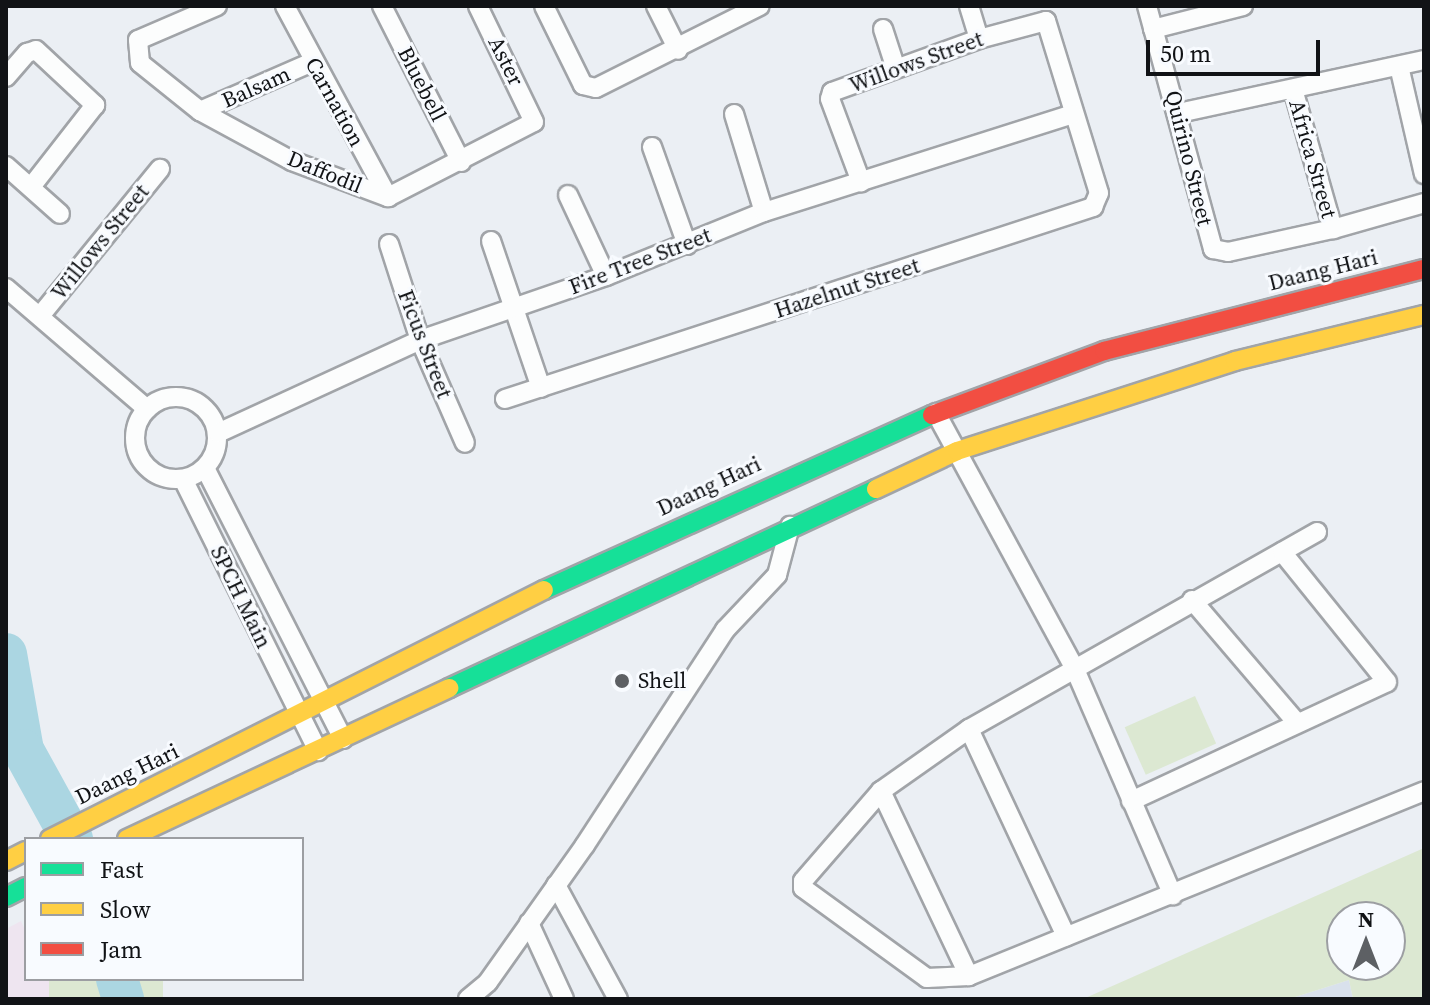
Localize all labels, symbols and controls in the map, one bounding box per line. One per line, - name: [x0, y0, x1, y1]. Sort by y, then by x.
- scale bar: [1150, 24, 1324, 74]
- street label: Willows Street: [845, 26, 987, 98]
- street label: Aster: [482, 32, 530, 90]
- text: 50 m: [1160, 37, 1211, 70]
- street label: Bluebell: [392, 42, 452, 126]
- street label: Carnation: [300, 53, 370, 151]
- street label: Balsam: [218, 60, 294, 114]
- street label: Quirino Street: [1159, 88, 1219, 228]
- street label: Africa Street: [1283, 97, 1343, 221]
- street label: Daffodil: [284, 145, 366, 199]
- street label: Willows Street: [46, 179, 154, 305]
- street label: Fire Tree Street: [565, 222, 715, 300]
- street label: Daang Hari: [1266, 244, 1380, 296]
- street label: Hazelnut Street: [771, 252, 923, 324]
- street label: Ficus Street: [392, 286, 458, 402]
- street label: Daang Hari: [653, 450, 765, 522]
- street label: SPCH Main: [205, 541, 277, 653]
- place label: Shell: [638, 668, 686, 694]
- marker: Shell: [613, 672, 631, 690]
- street label: Daang Hari: [71, 738, 183, 810]
- legend: [24, 837, 304, 981]
- text: Fast: [100, 853, 143, 886]
- text: Slow: [100, 893, 151, 926]
- north arrow: [1326, 901, 1406, 981]
- text: N: [1358, 904, 1374, 934]
- text: Jam: [100, 933, 142, 966]

